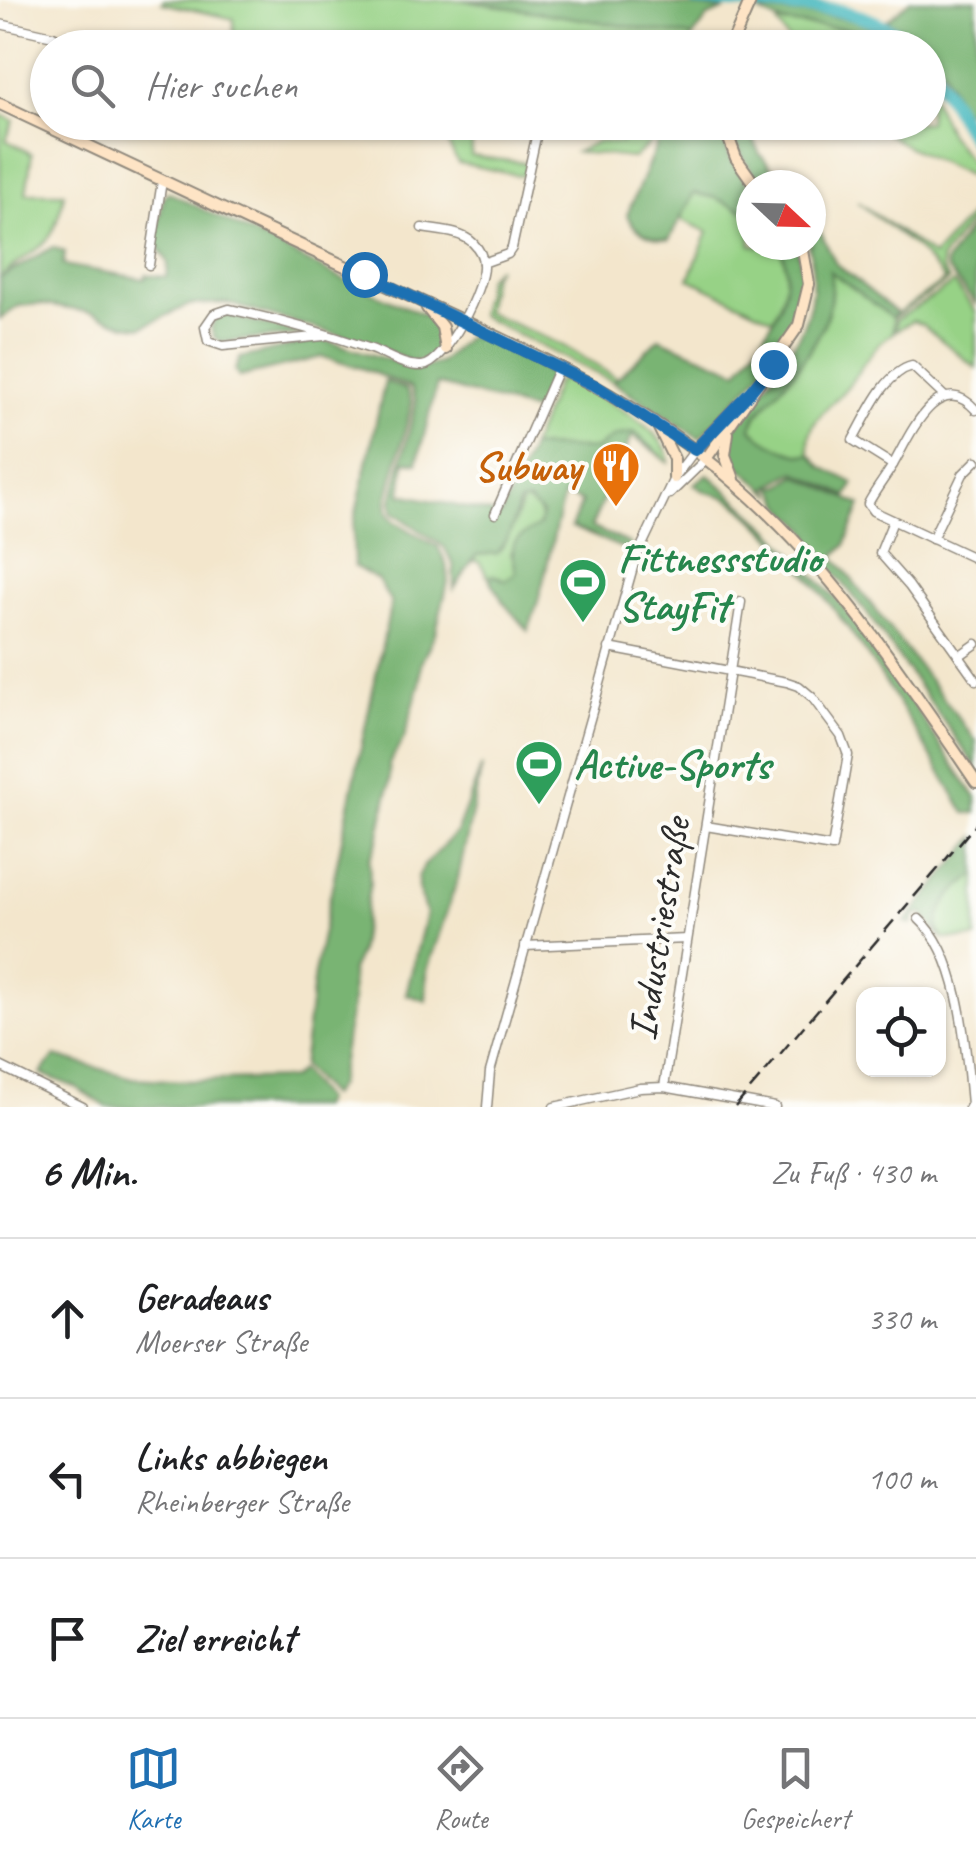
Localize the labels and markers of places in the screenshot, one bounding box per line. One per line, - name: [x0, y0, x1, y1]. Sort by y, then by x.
- place label: Subway: [474, 440, 586, 493]
- restaurant icon: Subway: [590, 440, 642, 508]
- place label: Fittnessstudio StayFit: [618, 532, 825, 633]
- sports icon: Fittnessstudio StayFit: [557, 556, 609, 624]
- sports icon: Active-Sports: [513, 738, 565, 806]
- place label: Active-Sports: [574, 738, 774, 791]

